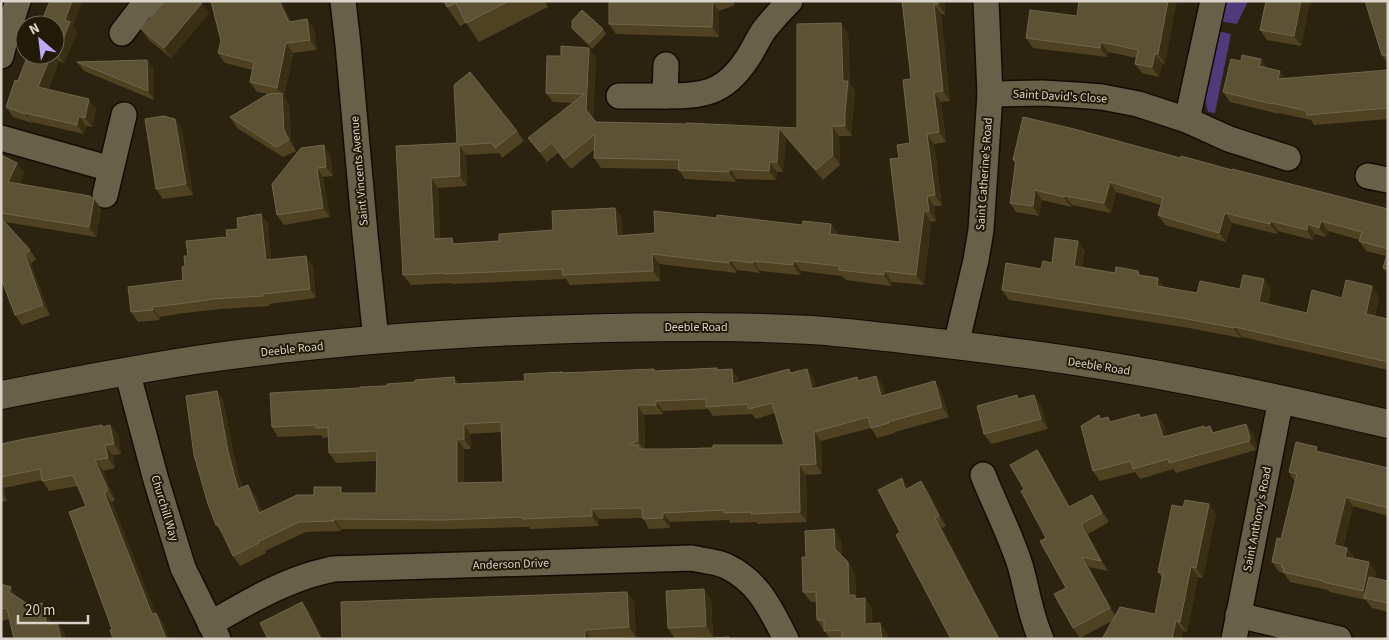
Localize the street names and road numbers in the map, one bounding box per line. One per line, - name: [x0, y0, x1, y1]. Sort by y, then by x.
- street label: Saint David's Close: [1012, 86, 1108, 107]
- street label: Saint Vincents Avenue: [346, 115, 373, 227]
- street label: Saint Catherine's Road: [972, 117, 997, 231]
- street label: Deeble Road: [664, 319, 728, 336]
- street label: Deeble Road: [260, 338, 324, 361]
- street label: Deeble Road: [1066, 353, 1131, 380]
- street label: Saint Anthony's Road: [1239, 465, 1276, 573]
- street label: Churchill Way: [146, 473, 183, 544]
- street label: Anderson Drive: [473, 555, 549, 574]

